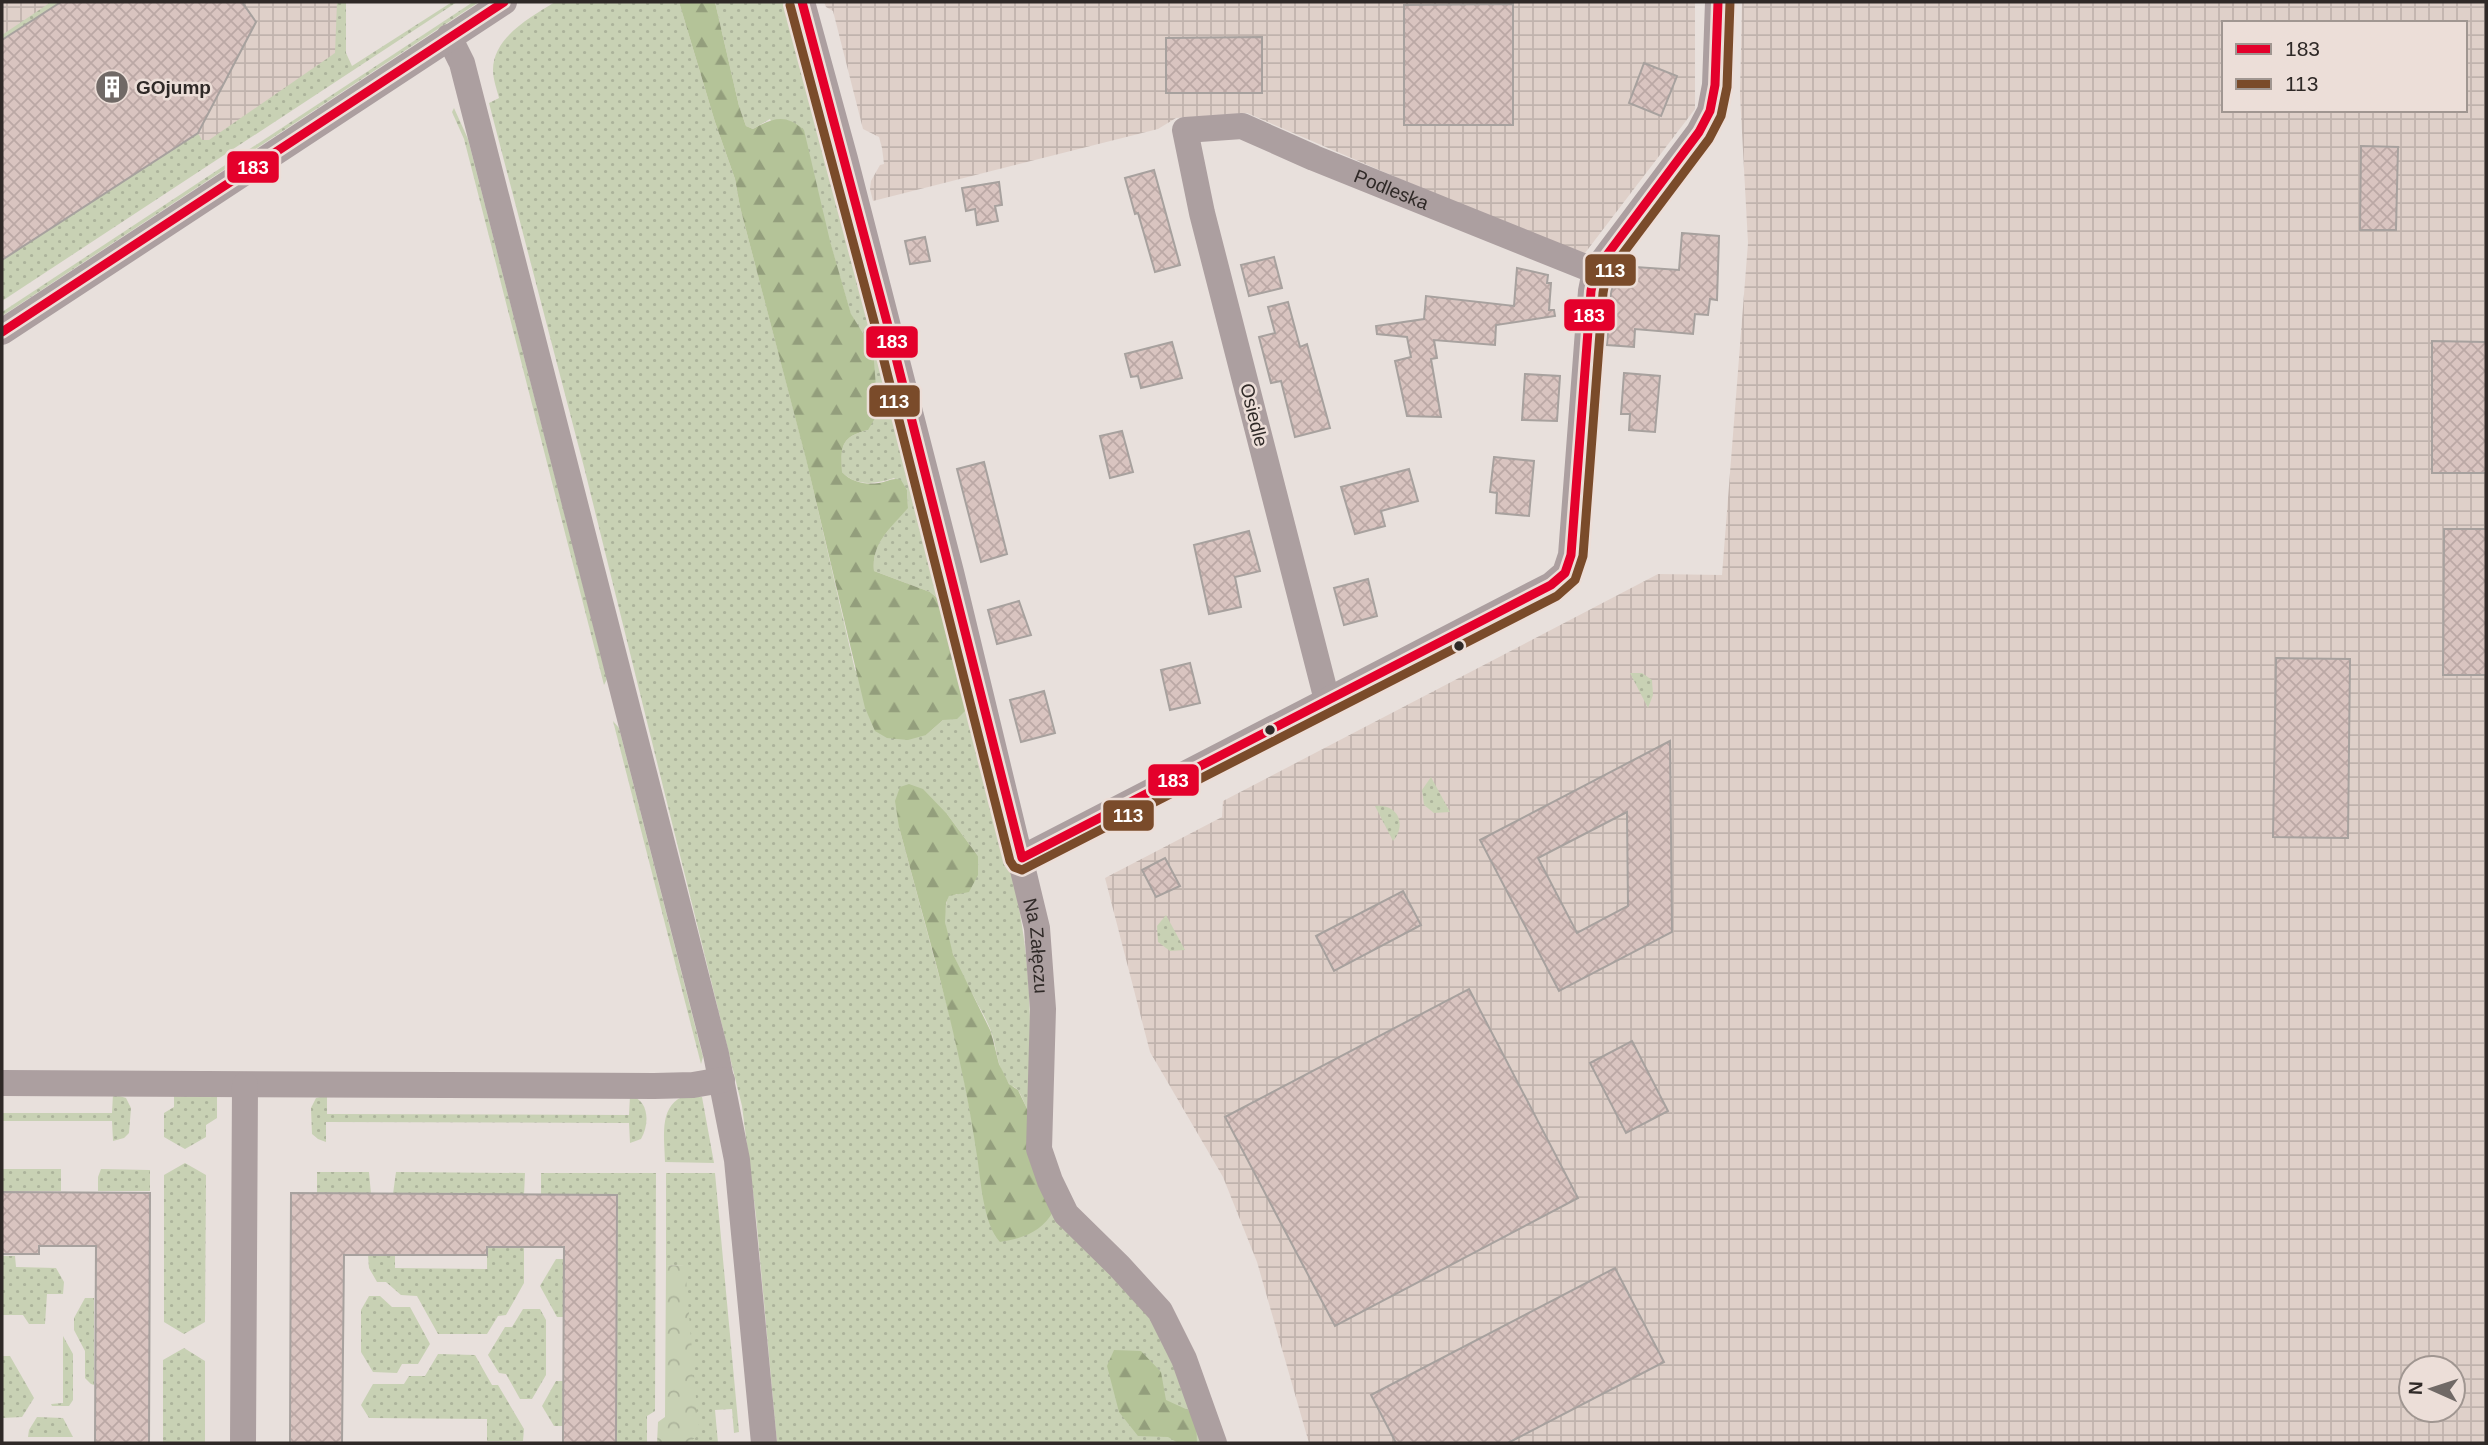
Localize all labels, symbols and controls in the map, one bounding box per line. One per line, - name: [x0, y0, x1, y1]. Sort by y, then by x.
- legend: [2222, 21, 2467, 112]
- text: 183: [2285, 37, 2320, 60]
- building icon: GOjump: [93, 68, 131, 106]
- text: 113: [2285, 72, 2318, 95]
- place label: GOjump: [136, 77, 211, 98]
- line badge: 183: [226, 150, 280, 184]
- text: 183: [237, 157, 269, 178]
- street label: Podleska: [1351, 165, 1432, 214]
- line badge: 113: [1584, 253, 1637, 287]
- text: 113: [1595, 260, 1625, 281]
- line badge: 183: [1563, 298, 1616, 332]
- text: 183: [1573, 305, 1605, 326]
- line badge: 183: [865, 325, 919, 359]
- text: 183: [876, 331, 908, 352]
- street label: Osiedle: [1236, 381, 1272, 449]
- line badge: 113: [868, 384, 921, 418]
- text: 113: [879, 391, 909, 412]
- unlabelled marker: [1452, 639, 1466, 653]
- unlabelled marker: [1263, 723, 1277, 737]
- line badge: 183: [1147, 763, 1200, 797]
- text: 183: [1157, 770, 1189, 791]
- line badge: 113: [1102, 799, 1155, 832]
- text: 113: [1113, 805, 1143, 826]
- street label: Na Załęczu: [1020, 896, 1052, 994]
- north arrow: [2397, 1354, 2467, 1424]
- text: N: [2405, 1381, 2426, 1396]

